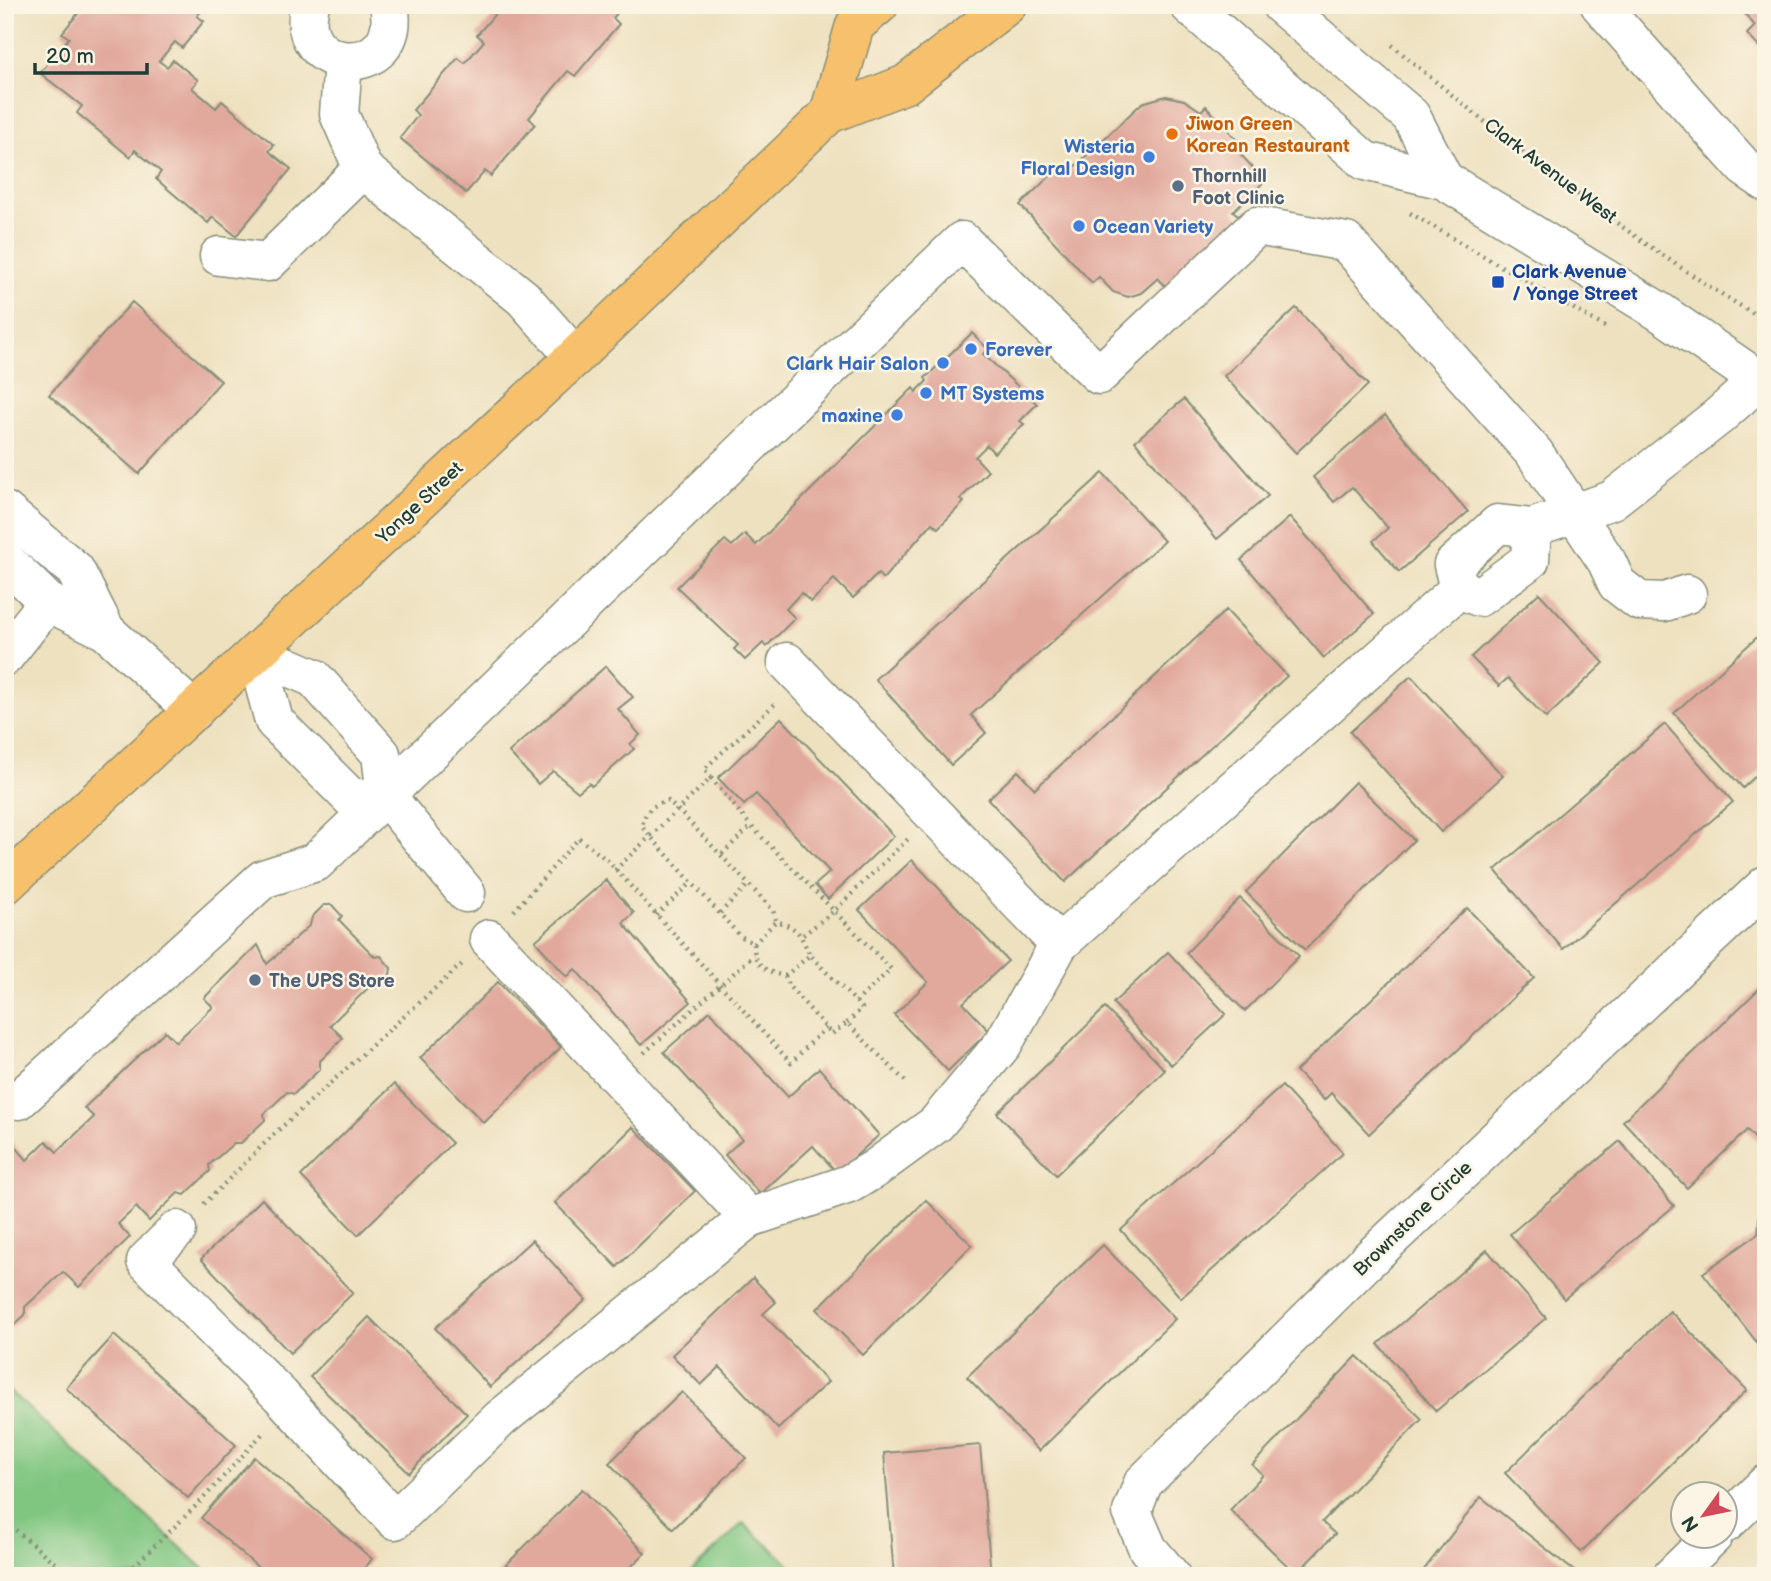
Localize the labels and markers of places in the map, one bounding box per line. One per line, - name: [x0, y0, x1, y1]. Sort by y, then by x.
- place label: Jiwon Green Korean Restaurant: [1186, 113, 1350, 158]
- marker: Jiwon Green Korean Restaurant: [1164, 126, 1180, 142]
- place label: Wisteria Floral Design: [1020, 136, 1135, 181]
- marker: Wisteria Floral Design: [1141, 149, 1157, 165]
- place label: Thornhill Foot Clinic: [1192, 165, 1285, 210]
- marker: Thornhill Foot Clinic: [1170, 178, 1186, 194]
- place label: Ocean Variety: [1093, 216, 1214, 239]
- marker: Ocean Variety: [1071, 218, 1087, 234]
- place label: Clark Avenue / Yonge Street: [1512, 261, 1638, 306]
- marker: Clark Avenue / Yonge Street: [1490, 274, 1506, 290]
- place label: Forever: [985, 339, 1052, 362]
- marker: Forever: [963, 341, 979, 357]
- place label: Clark Hair Salon: [786, 353, 929, 376]
- marker: Clark Hair Salon: [935, 355, 951, 371]
- place label: MT Systems: [940, 383, 1044, 406]
- marker: MT Systems: [918, 385, 934, 401]
- place label: maxine: [821, 405, 883, 428]
- marker: maxine: [889, 407, 905, 423]
- place label: The UPS Store: [269, 970, 395, 993]
- marker: The UPS Store: [247, 972, 263, 988]

